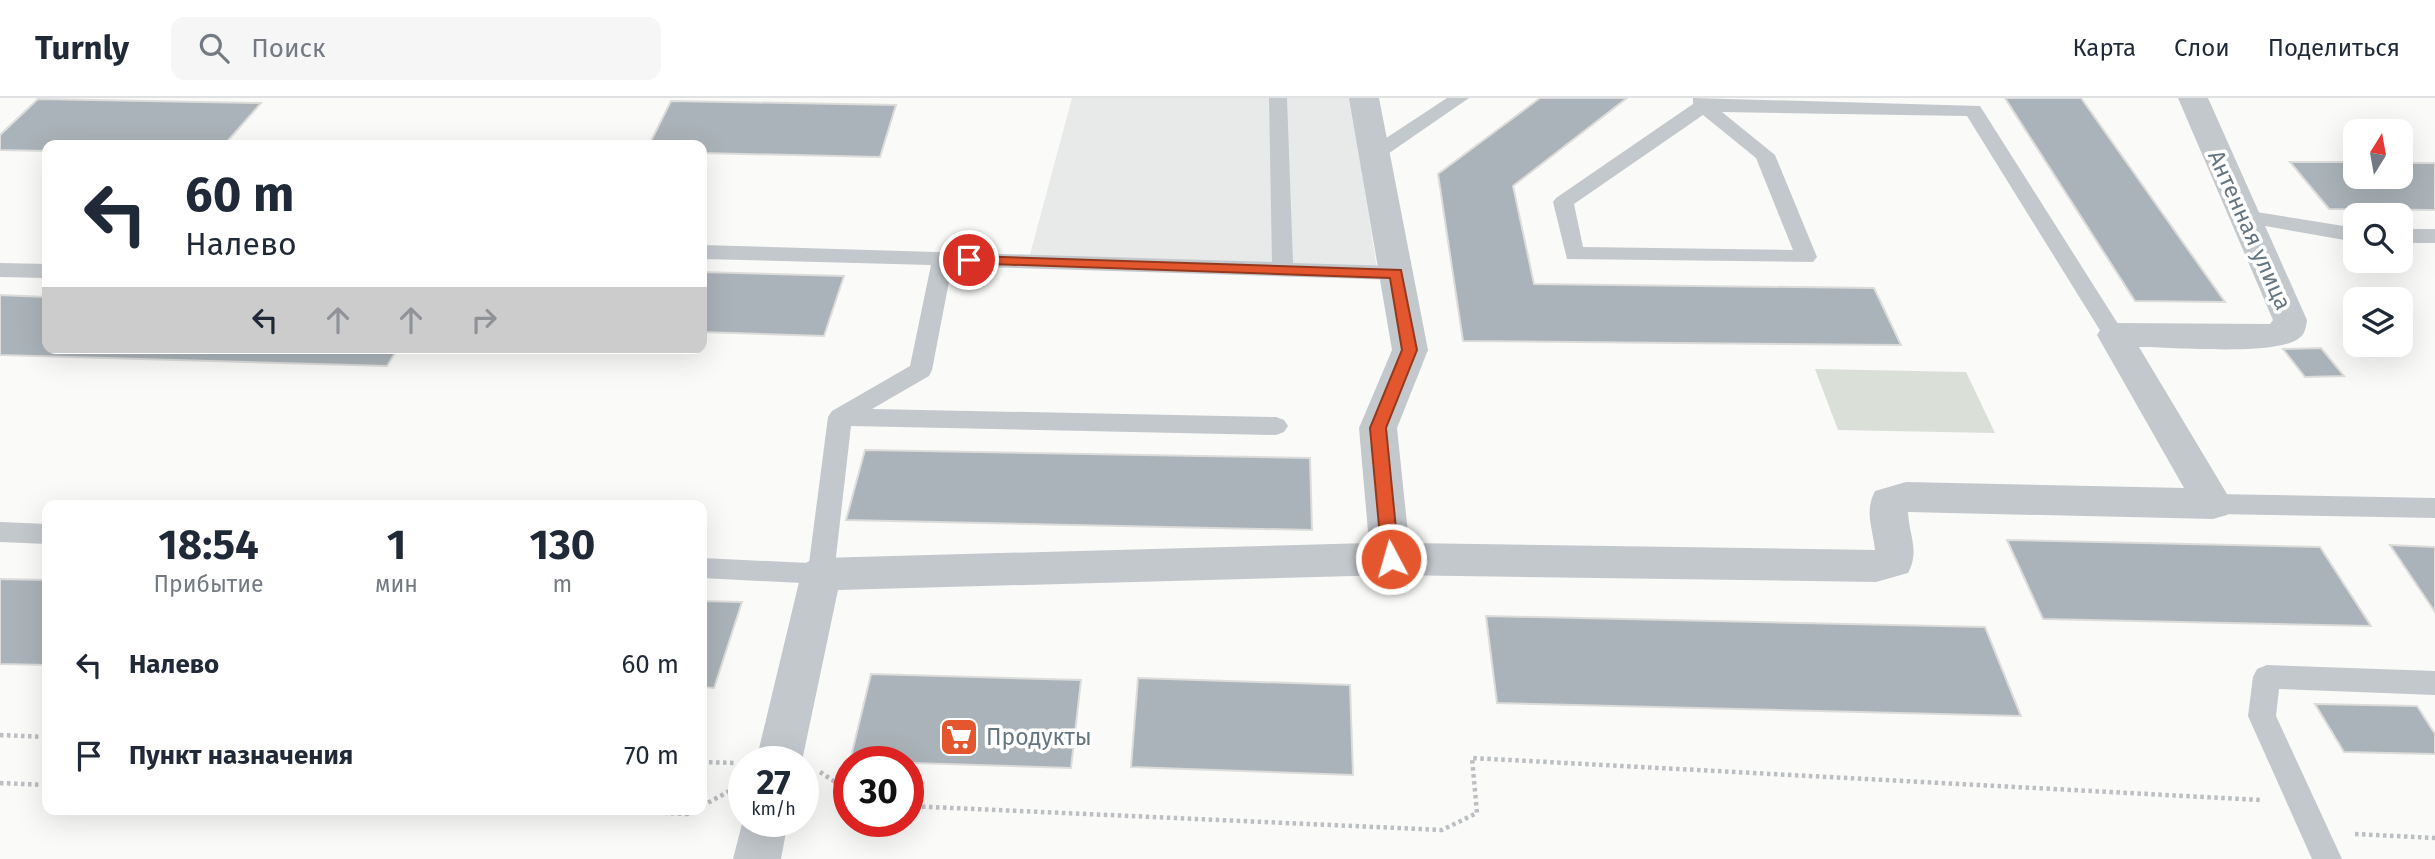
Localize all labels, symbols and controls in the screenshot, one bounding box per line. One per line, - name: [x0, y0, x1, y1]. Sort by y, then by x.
- search box: [171, 17, 661, 80]
- text: Turnly: [35, 28, 129, 68]
- icon: search: [195, 29, 233, 67]
- text: Поиск: [251, 33, 325, 64]
- text: Карта: [2072, 34, 2136, 62]
- text: Слои: [2174, 34, 2230, 62]
- text: Поделиться: [2268, 34, 2400, 62]
- north arrow: [2343, 119, 2413, 189]
- map controls: [2343, 119, 2413, 357]
- street label: Антенная улица: [2202, 146, 2298, 314]
- text: 60 m: [185, 165, 294, 224]
- icon: left: [70, 168, 161, 259]
- button: search: [2343, 203, 2413, 273]
- text: Налево: [185, 225, 297, 263]
- pin: [939, 230, 999, 290]
- icon: arrive: [950, 241, 988, 279]
- button: layers: [2343, 287, 2413, 357]
- icon: left: [246, 301, 284, 339]
- icon: ahead: [319, 301, 357, 339]
- icon: ahead: [392, 301, 430, 339]
- icon: right: [465, 301, 503, 339]
- text: 18:54: [158, 520, 259, 570]
- text: 1: [387, 520, 406, 570]
- text: 130: [530, 520, 595, 570]
- position arrow: [1354, 522, 1428, 596]
- text: Прибытие: [154, 570, 263, 598]
- text: мин: [375, 570, 418, 598]
- text: m: [553, 570, 572, 598]
- icon: left: [70, 646, 108, 684]
- text: Налево: [129, 649, 219, 680]
- text: 60 m: [621, 649, 679, 680]
- supermarket icon: Продукты: [938, 716, 980, 758]
- place label: Продукты: [986, 723, 1092, 751]
- icon: arrive: [70, 737, 108, 775]
- text: Пункт назначения: [129, 740, 353, 771]
- text: 70 m: [624, 740, 679, 771]
- speed limit sign: 30: [833, 746, 924, 837]
- text: 27: [756, 761, 791, 803]
- text: km/h: [751, 798, 796, 820]

